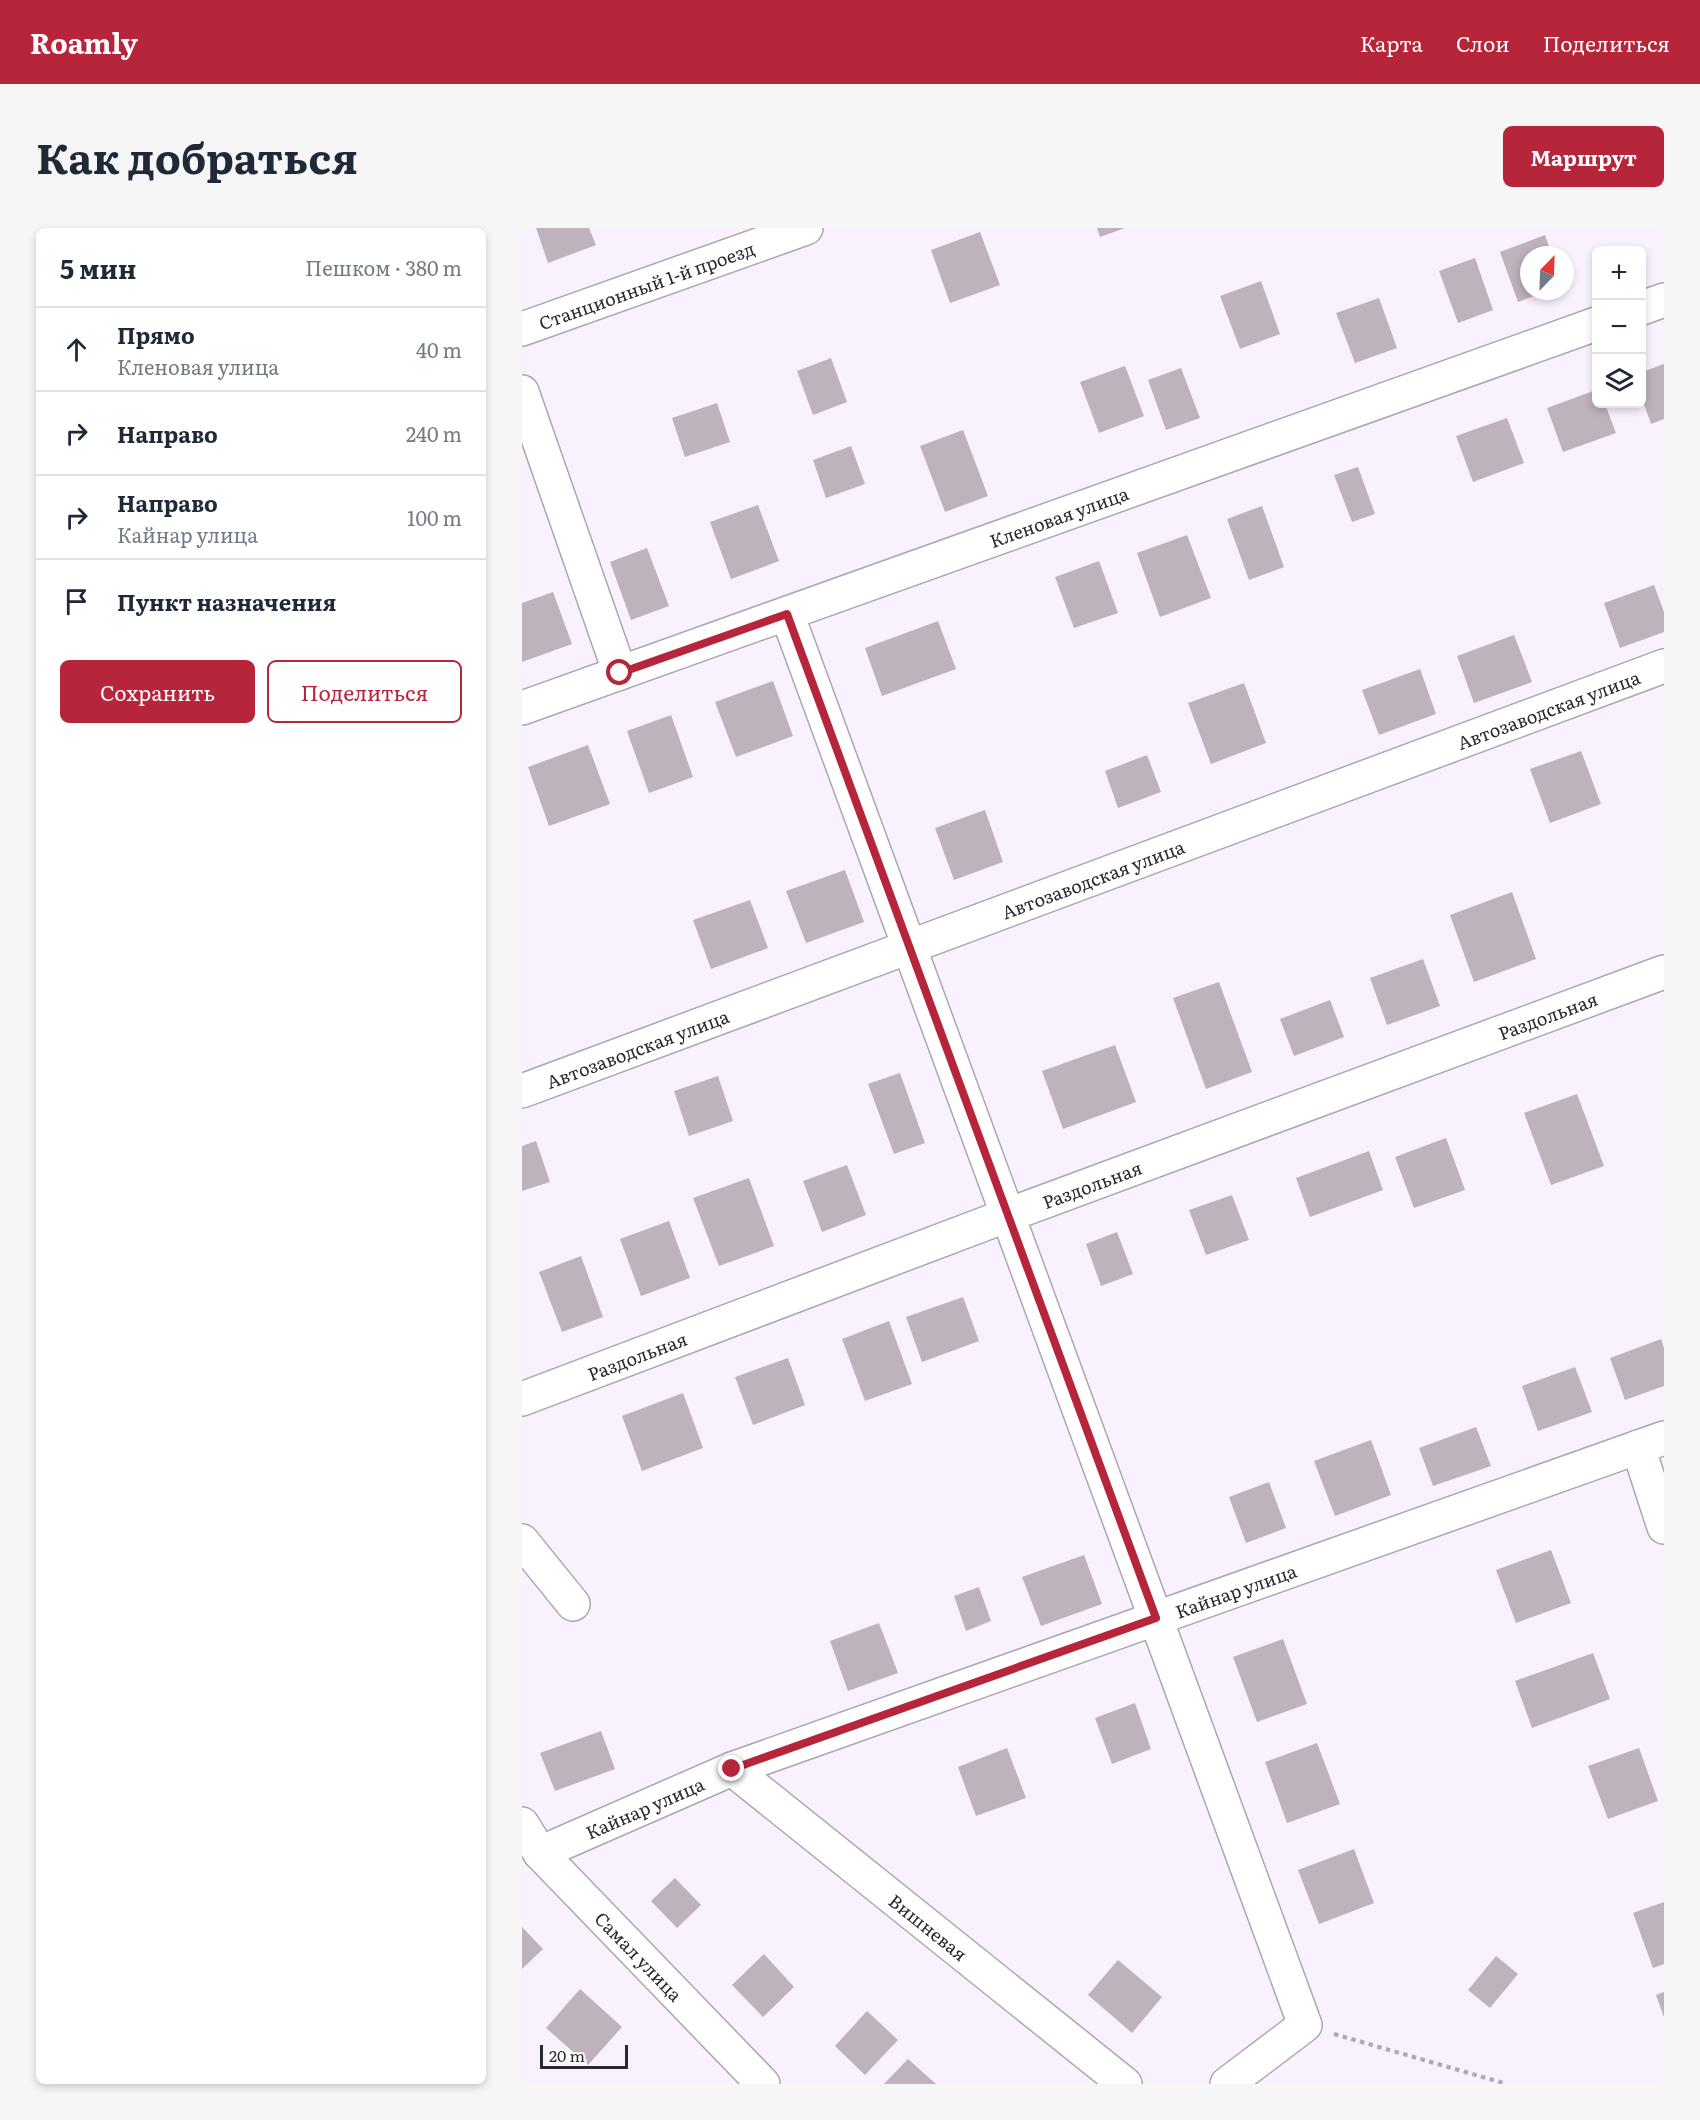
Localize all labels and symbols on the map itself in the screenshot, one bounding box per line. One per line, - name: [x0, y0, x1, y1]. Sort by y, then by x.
- street label: Станционный 1-й проезд: [535, 234, 758, 336]
- north arrow: [1520, 246, 1574, 300]
- street label: Кленовая улица: [985, 479, 1132, 553]
- route start: [606, 659, 632, 685]
- street label: Автозаводская улица: [1453, 663, 1644, 755]
- street label: Автозаводская улица: [998, 832, 1188, 925]
- street label: Раздольная: [1494, 984, 1601, 1046]
- street label: Автозаводская улица: [542, 1002, 733, 1094]
- street label: Раздольная: [1038, 1153, 1145, 1215]
- street label: Раздольная: [584, 1324, 691, 1387]
- street label: Кайнар улица: [1171, 1556, 1300, 1624]
- route end: [718, 1755, 744, 1781]
- street label: Кайнар улица: [581, 1769, 708, 1845]
- street label: Вишневая: [884, 1887, 974, 1967]
- street label: Самал улица: [589, 1905, 689, 2007]
- scale bar: [540, 2042, 628, 2070]

